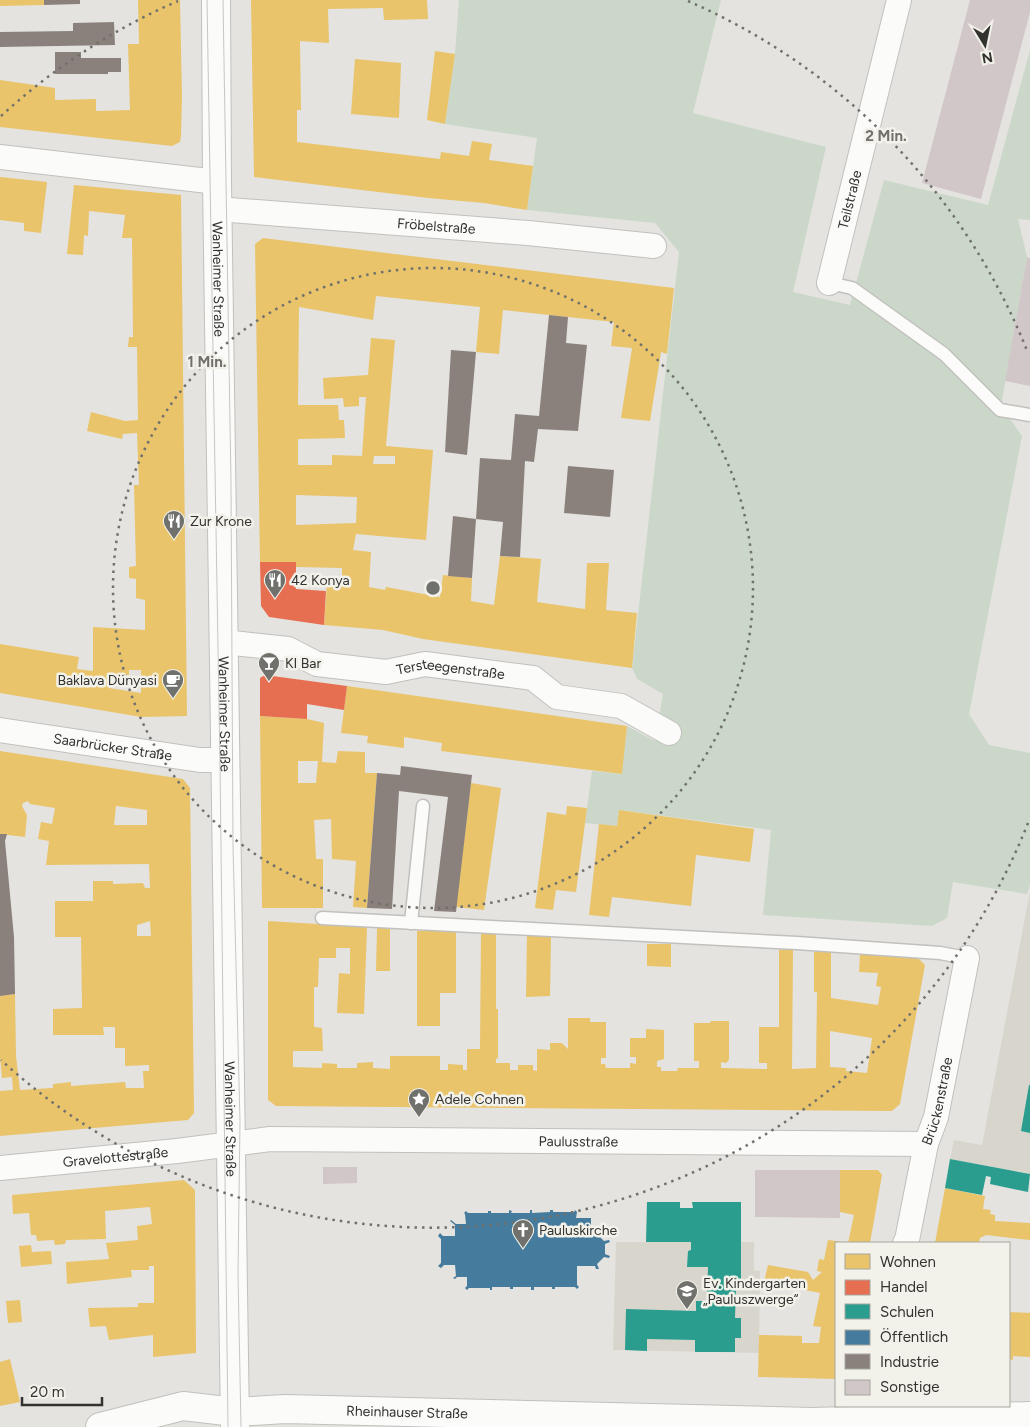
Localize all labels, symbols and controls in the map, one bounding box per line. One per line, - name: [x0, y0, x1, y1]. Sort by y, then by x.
- north arrow: [960, 20, 1010, 70]
- text: N: [980, 48, 994, 67]
- text: 2 Min.: [865, 127, 907, 145]
- street label: Teilstraße: [835, 168, 866, 231]
- street label: Fröbelstraße: [396, 215, 476, 238]
- street label: Wanheimer Straße: [209, 221, 227, 337]
- text: 1 Min.: [188, 353, 227, 371]
- restaurant icon: Zur Krone: [162, 509, 186, 540]
- place label: Zur Krone: [190, 513, 252, 530]
- restaurant icon: 42 Konya: [263, 568, 287, 599]
- place label: 42 Konya: [291, 572, 350, 589]
- centre of rings: [424, 579, 442, 597]
- bar icon: KI Bar: [257, 651, 281, 682]
- place label: KI Bar: [285, 655, 321, 672]
- street label: Wanheimer Straße: [215, 656, 234, 772]
- street label: Tersteegenstraße: [395, 656, 506, 683]
- cafe icon: Baklava Dünyasi: [161, 668, 185, 699]
- place label: Baklava Dünyasi: [57, 672, 157, 689]
- street label: Saarbrücker Straße: [52, 730, 174, 765]
- street label: Brückenstraße: [918, 1055, 957, 1148]
- street label: Wanheimer Straße: [221, 1061, 239, 1177]
- place icon: Adele Cohnen: [407, 1087, 431, 1118]
- place label: Adele Cohnen: [435, 1091, 524, 1108]
- street label: Paulusstraße: [539, 1133, 619, 1151]
- street label: Gravelottestraße: [62, 1144, 169, 1171]
- church icon: Pauluskirche: [511, 1218, 535, 1249]
- place label: Pauluskirche: [539, 1222, 617, 1239]
- legend: [835, 1242, 1010, 1407]
- text: Wohnen: [880, 1253, 936, 1271]
- place label: Ev. Kindergarten „Pauluszwerge“: [703, 1275, 806, 1308]
- text: Handel: [880, 1278, 928, 1296]
- school or university icon: Ev. Kindergarten „Pauluszwerge“: [675, 1279, 699, 1310]
- text: Schulen: [880, 1303, 934, 1321]
- text: Öffentlich: [880, 1328, 948, 1346]
- text: Industrie: [880, 1353, 939, 1371]
- scale bar: [22, 1374, 102, 1406]
- text: Sonstige: [880, 1378, 939, 1396]
- text: 20 m: [30, 1383, 64, 1401]
- street label: Rheinhauser Straße: [346, 1403, 468, 1423]

